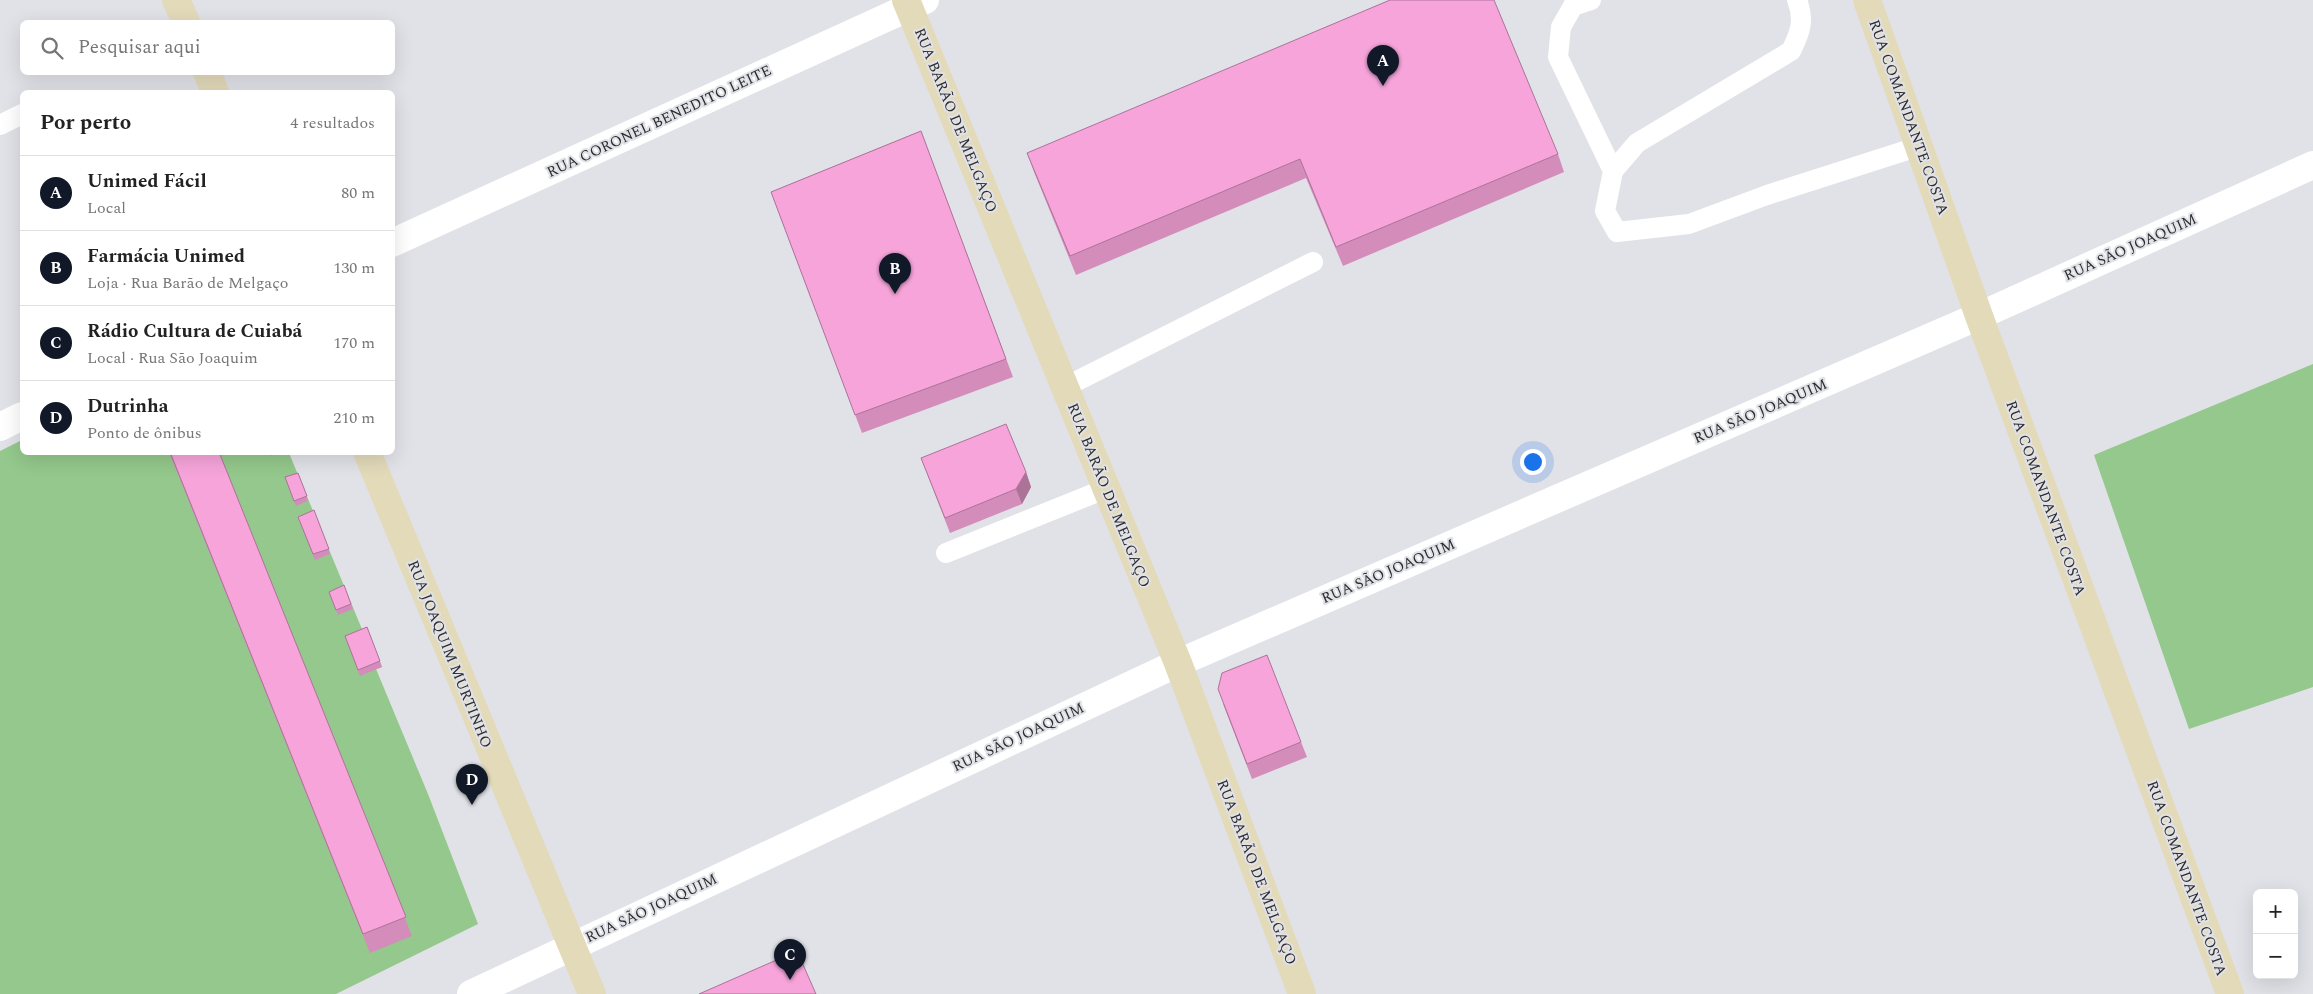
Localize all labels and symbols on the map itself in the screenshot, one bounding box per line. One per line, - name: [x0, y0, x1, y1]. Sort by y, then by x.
- street label: RUA COMANDANTE COSTA: [1862, 16, 1955, 218]
- street label: RUA BARÃO DE MELGAÇO: [908, 24, 1003, 216]
- pin: A: [1367, 45, 1399, 86]
- street label: RUA CORONEL BENEDITO LEITE: [543, 59, 775, 184]
- street label: RUA SÃO JOAQUIM: [2060, 208, 2200, 287]
- pin: B: [879, 253, 911, 294]
- street label: RUA SÃO JOAQUIM: [1690, 373, 1831, 450]
- street label: RUA COMANDANTE COSTA: [1999, 397, 2092, 599]
- street label: RUA BARÃO DE MELGAÇO: [1061, 399, 1156, 591]
- your location: [1520, 449, 1546, 475]
- street label: RUA SÃO JOAQUIM: [1318, 533, 1459, 610]
- street label: RUA JOAQUIM MURTINHO: [401, 557, 498, 752]
- street label: RUA SÃO JOAQUIM: [948, 697, 1088, 778]
- pin: D: [456, 764, 488, 805]
- street label: RUA BARÃO DE MELGAÇO: [1210, 776, 1303, 968]
- street label: RUA COMANDANTE COSTA: [2140, 777, 2233, 979]
- street label: RUA SÃO JOAQUIM: [581, 868, 721, 949]
- pin: C: [774, 939, 806, 980]

